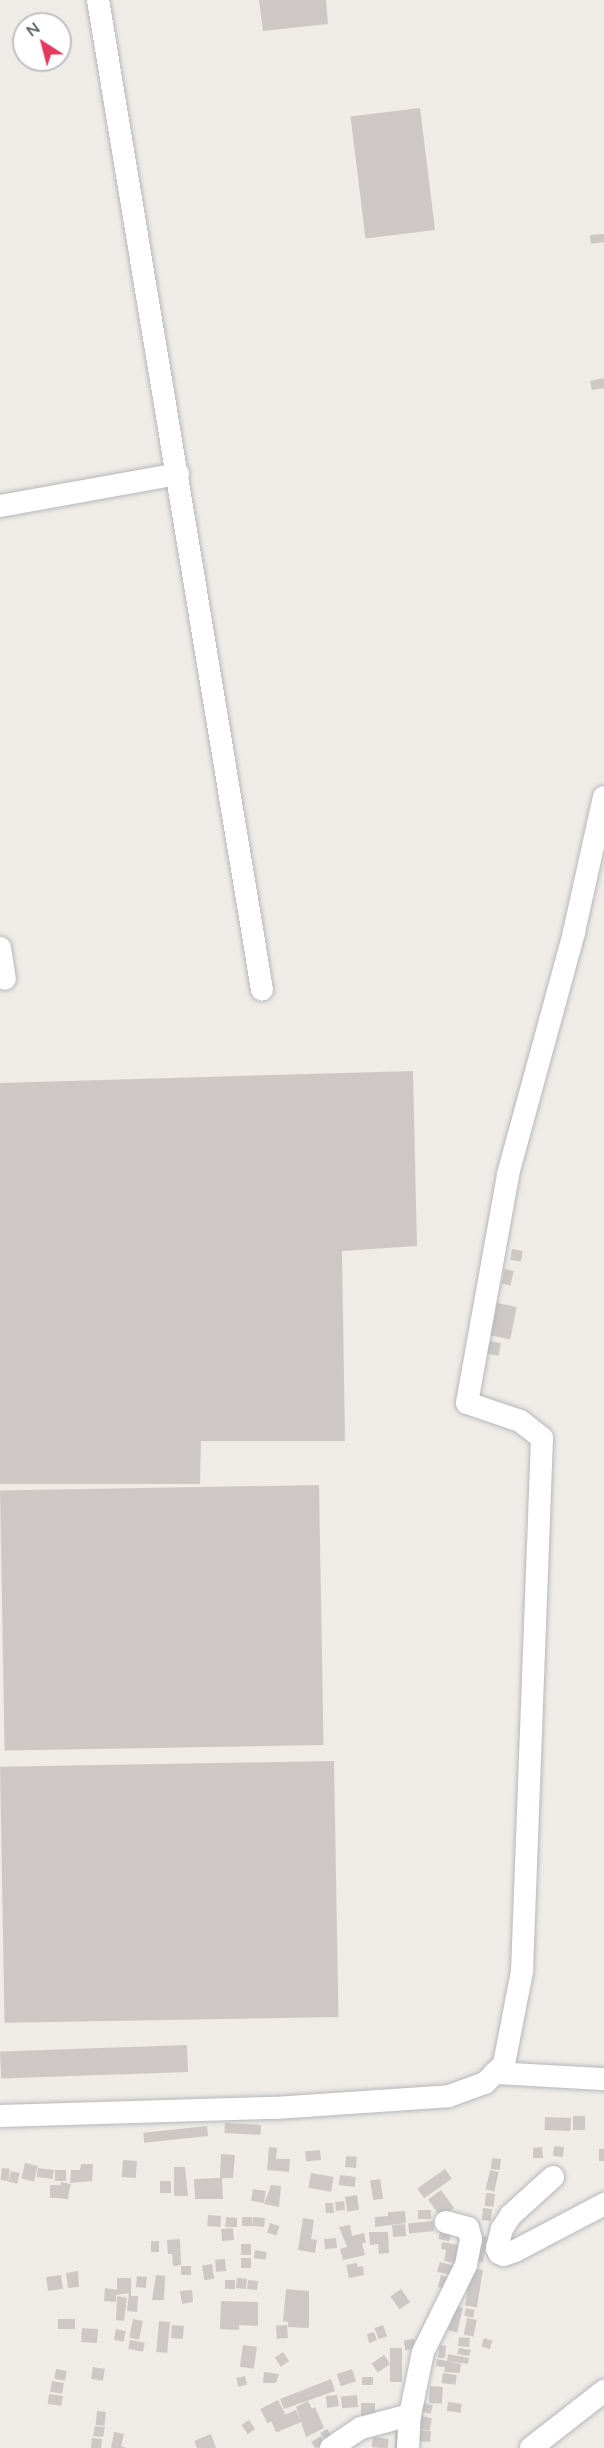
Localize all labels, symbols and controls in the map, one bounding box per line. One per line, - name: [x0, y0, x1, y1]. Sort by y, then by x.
- north arrow: [12, 12, 72, 72]
- text: N: [22, 17, 43, 41]

